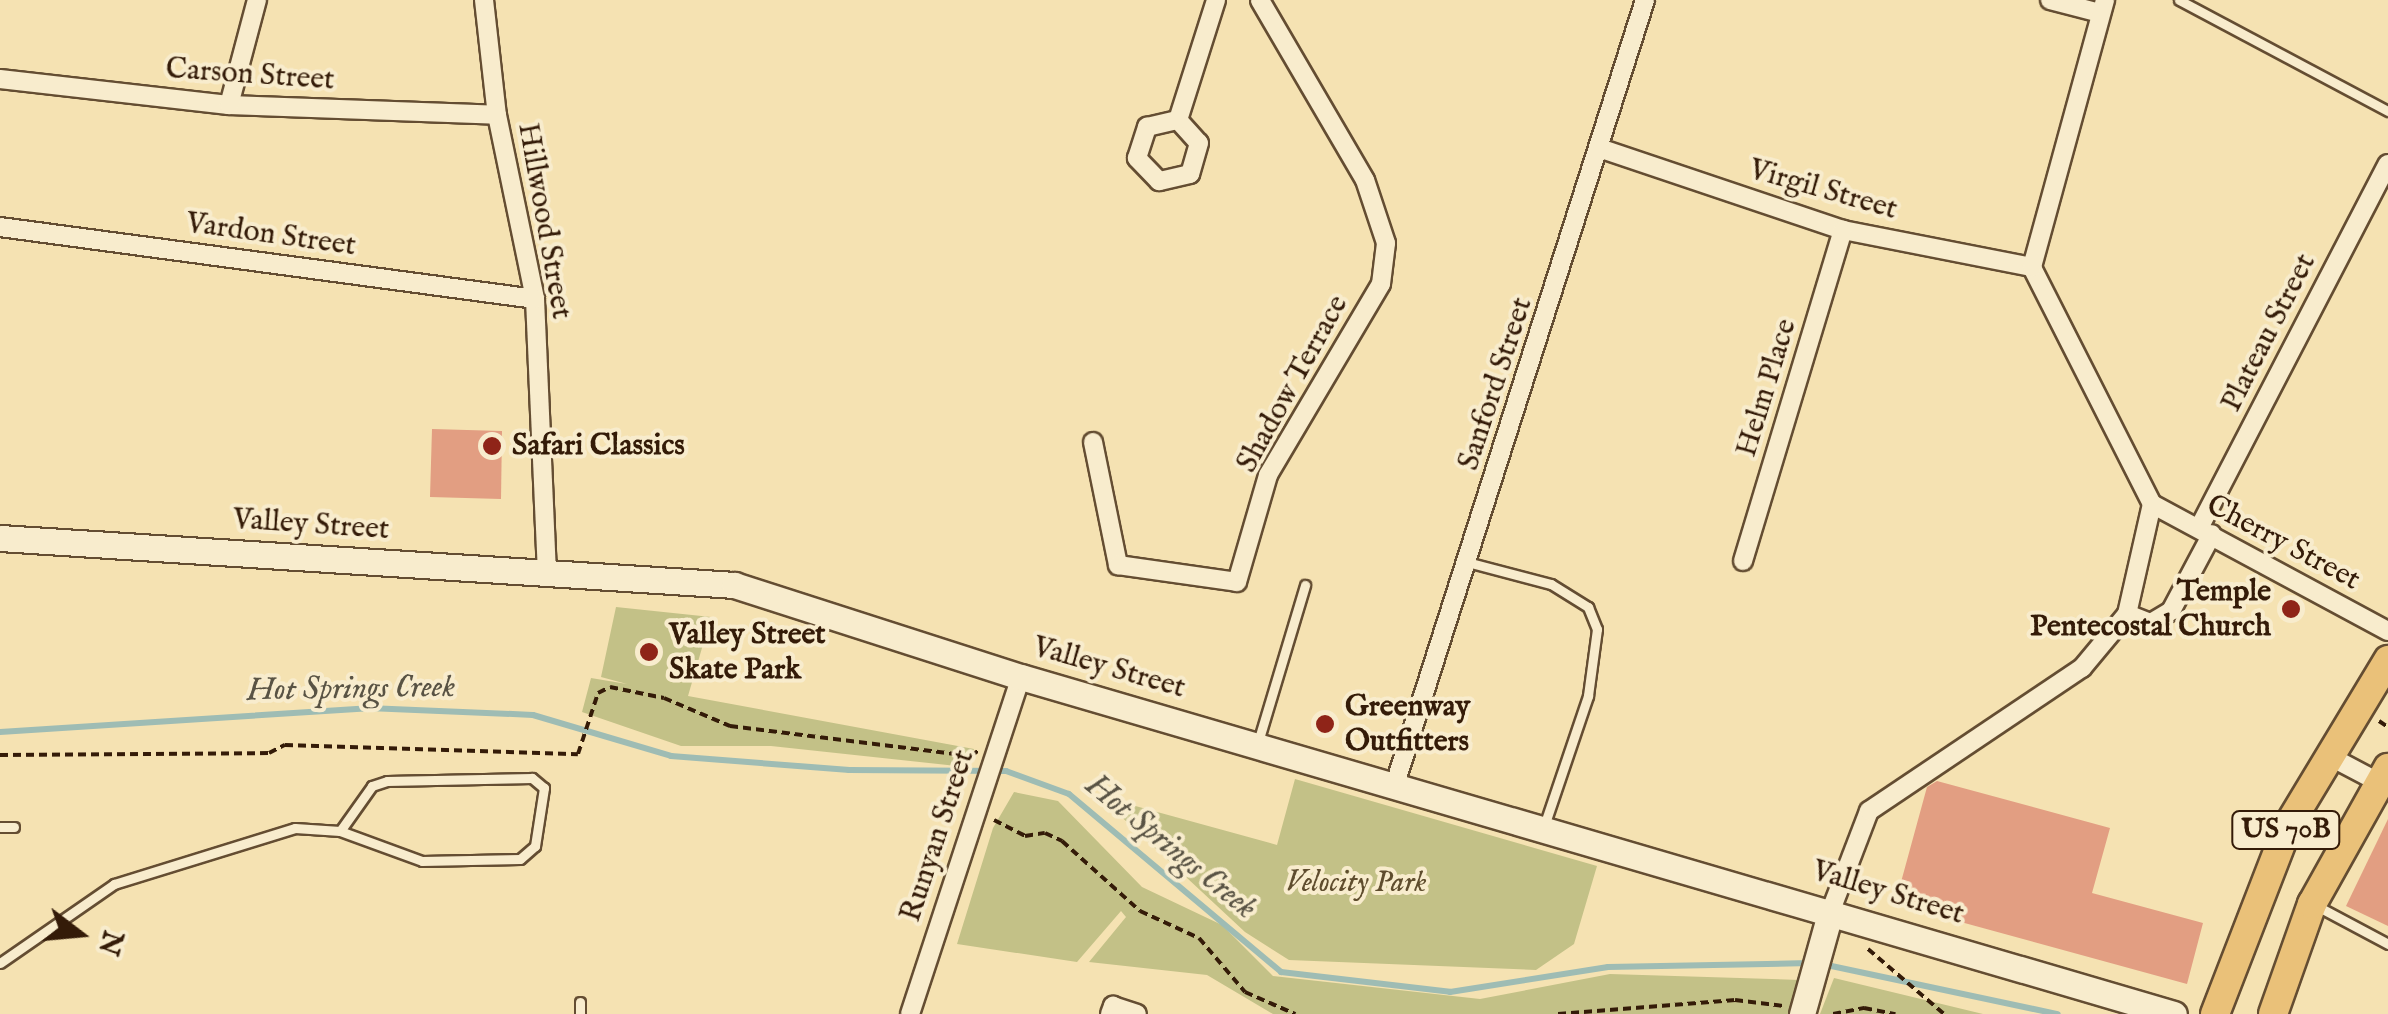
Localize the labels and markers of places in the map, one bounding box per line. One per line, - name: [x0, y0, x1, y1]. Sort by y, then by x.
- place label: Safari Classics: [512, 428, 685, 464]
- marker: Safari Classics: [481, 435, 503, 457]
- place label: Temple Pentecostal Church: [2030, 574, 2271, 644]
- marker: Temple Pentecostal Church: [2280, 598, 2302, 620]
- place label: Valley Street Skate Park: [669, 617, 826, 688]
- marker: Valley Street Skate Park: [638, 641, 660, 663]
- place label: Greenway Outfitters: [1345, 689, 1470, 760]
- marker: Greenway Outfitters: [1314, 713, 1336, 735]

